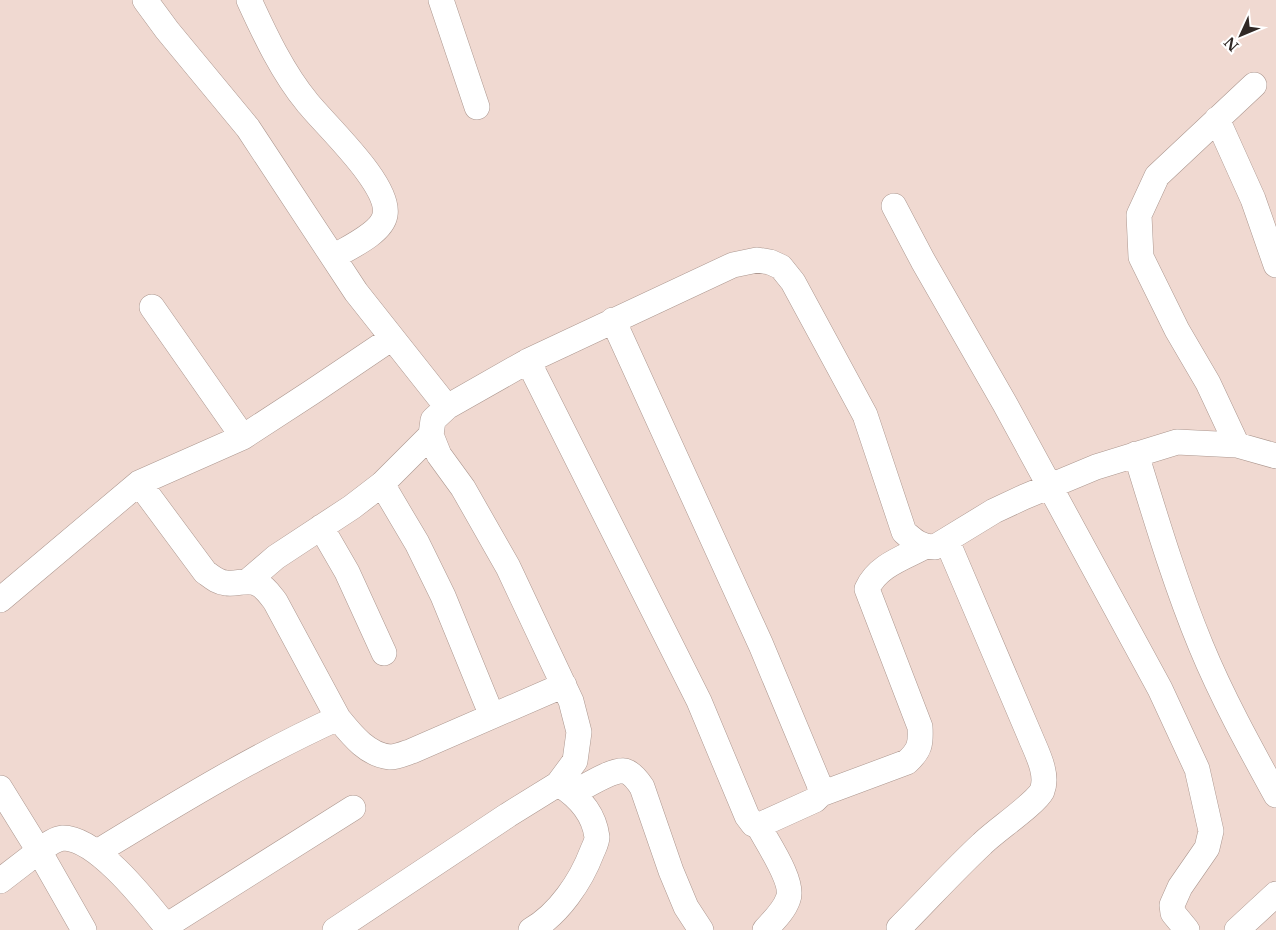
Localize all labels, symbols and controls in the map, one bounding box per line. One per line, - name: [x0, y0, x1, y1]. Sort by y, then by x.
- north arrow: [1216, 10, 1266, 60]
- text: N: [1221, 33, 1243, 55]

